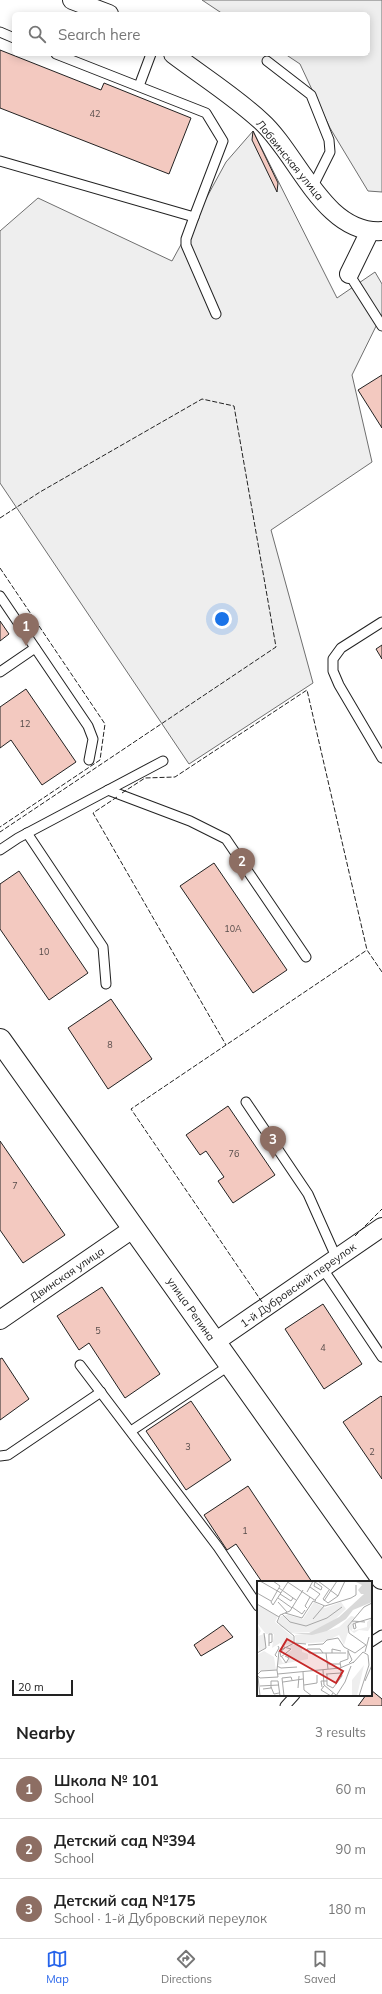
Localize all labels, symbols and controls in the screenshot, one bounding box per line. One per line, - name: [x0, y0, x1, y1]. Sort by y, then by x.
- search box: [12, 12, 370, 56]
- icon: search: [26, 23, 48, 45]
- text: Search here: [58, 25, 140, 44]
- house number: 42: [90, 108, 100, 119]
- street label: Лобвинская улица: [253, 117, 327, 203]
- your location: [212, 609, 232, 629]
- pin: 1: [13, 613, 39, 646]
- house number: 12: [20, 718, 30, 729]
- pin: 2: [229, 848, 255, 881]
- house number: 10А: [224, 923, 242, 934]
- house number: 10: [39, 946, 49, 957]
- house number: 8: [107, 1039, 113, 1050]
- pin: 3: [260, 1126, 286, 1159]
- house number: 76: [229, 1148, 239, 1159]
- house number: 7: [12, 1180, 18, 1191]
- street label: 1-й Дубровский переулок: [237, 1240, 359, 1330]
- street label: Двинская улица: [27, 1244, 107, 1304]
- street label: улица Репина: [164, 1275, 218, 1343]
- house number: 5: [95, 1325, 101, 1336]
- house number: 4: [320, 1342, 326, 1353]
- house number: 3: [185, 1441, 191, 1452]
- house number: 2: [369, 1446, 375, 1457]
- house number: 1: [242, 1525, 248, 1536]
- inset map: [257, 1581, 372, 1696]
- scale bar: [12, 1678, 73, 1697]
- text: 20 m: [18, 1680, 44, 1694]
- text: Nearby: [16, 1722, 75, 1743]
- text: 3 results: [315, 1724, 366, 1740]
- text: Школа № 101: [54, 1771, 159, 1790]
- text: 1: [25, 1781, 33, 1797]
- text: 60 m: [336, 1781, 366, 1797]
- text: School: [54, 1790, 94, 1806]
- text: Детский сад №394: [54, 1831, 195, 1850]
- text: 2: [25, 1841, 33, 1857]
- text: 90 m: [336, 1841, 366, 1857]
- text: School: [54, 1850, 94, 1866]
- text: Детский сад №175: [54, 1891, 195, 1910]
- text: 3: [25, 1901, 33, 1917]
- text: 180 m: [328, 1901, 366, 1917]
- text: School · 1-й Дубровский переулок: [54, 1910, 267, 1926]
- tab: Map: [46, 1948, 69, 1986]
- tab: Directions: [161, 1948, 212, 1986]
- tab: Saved: [304, 1948, 336, 1986]

